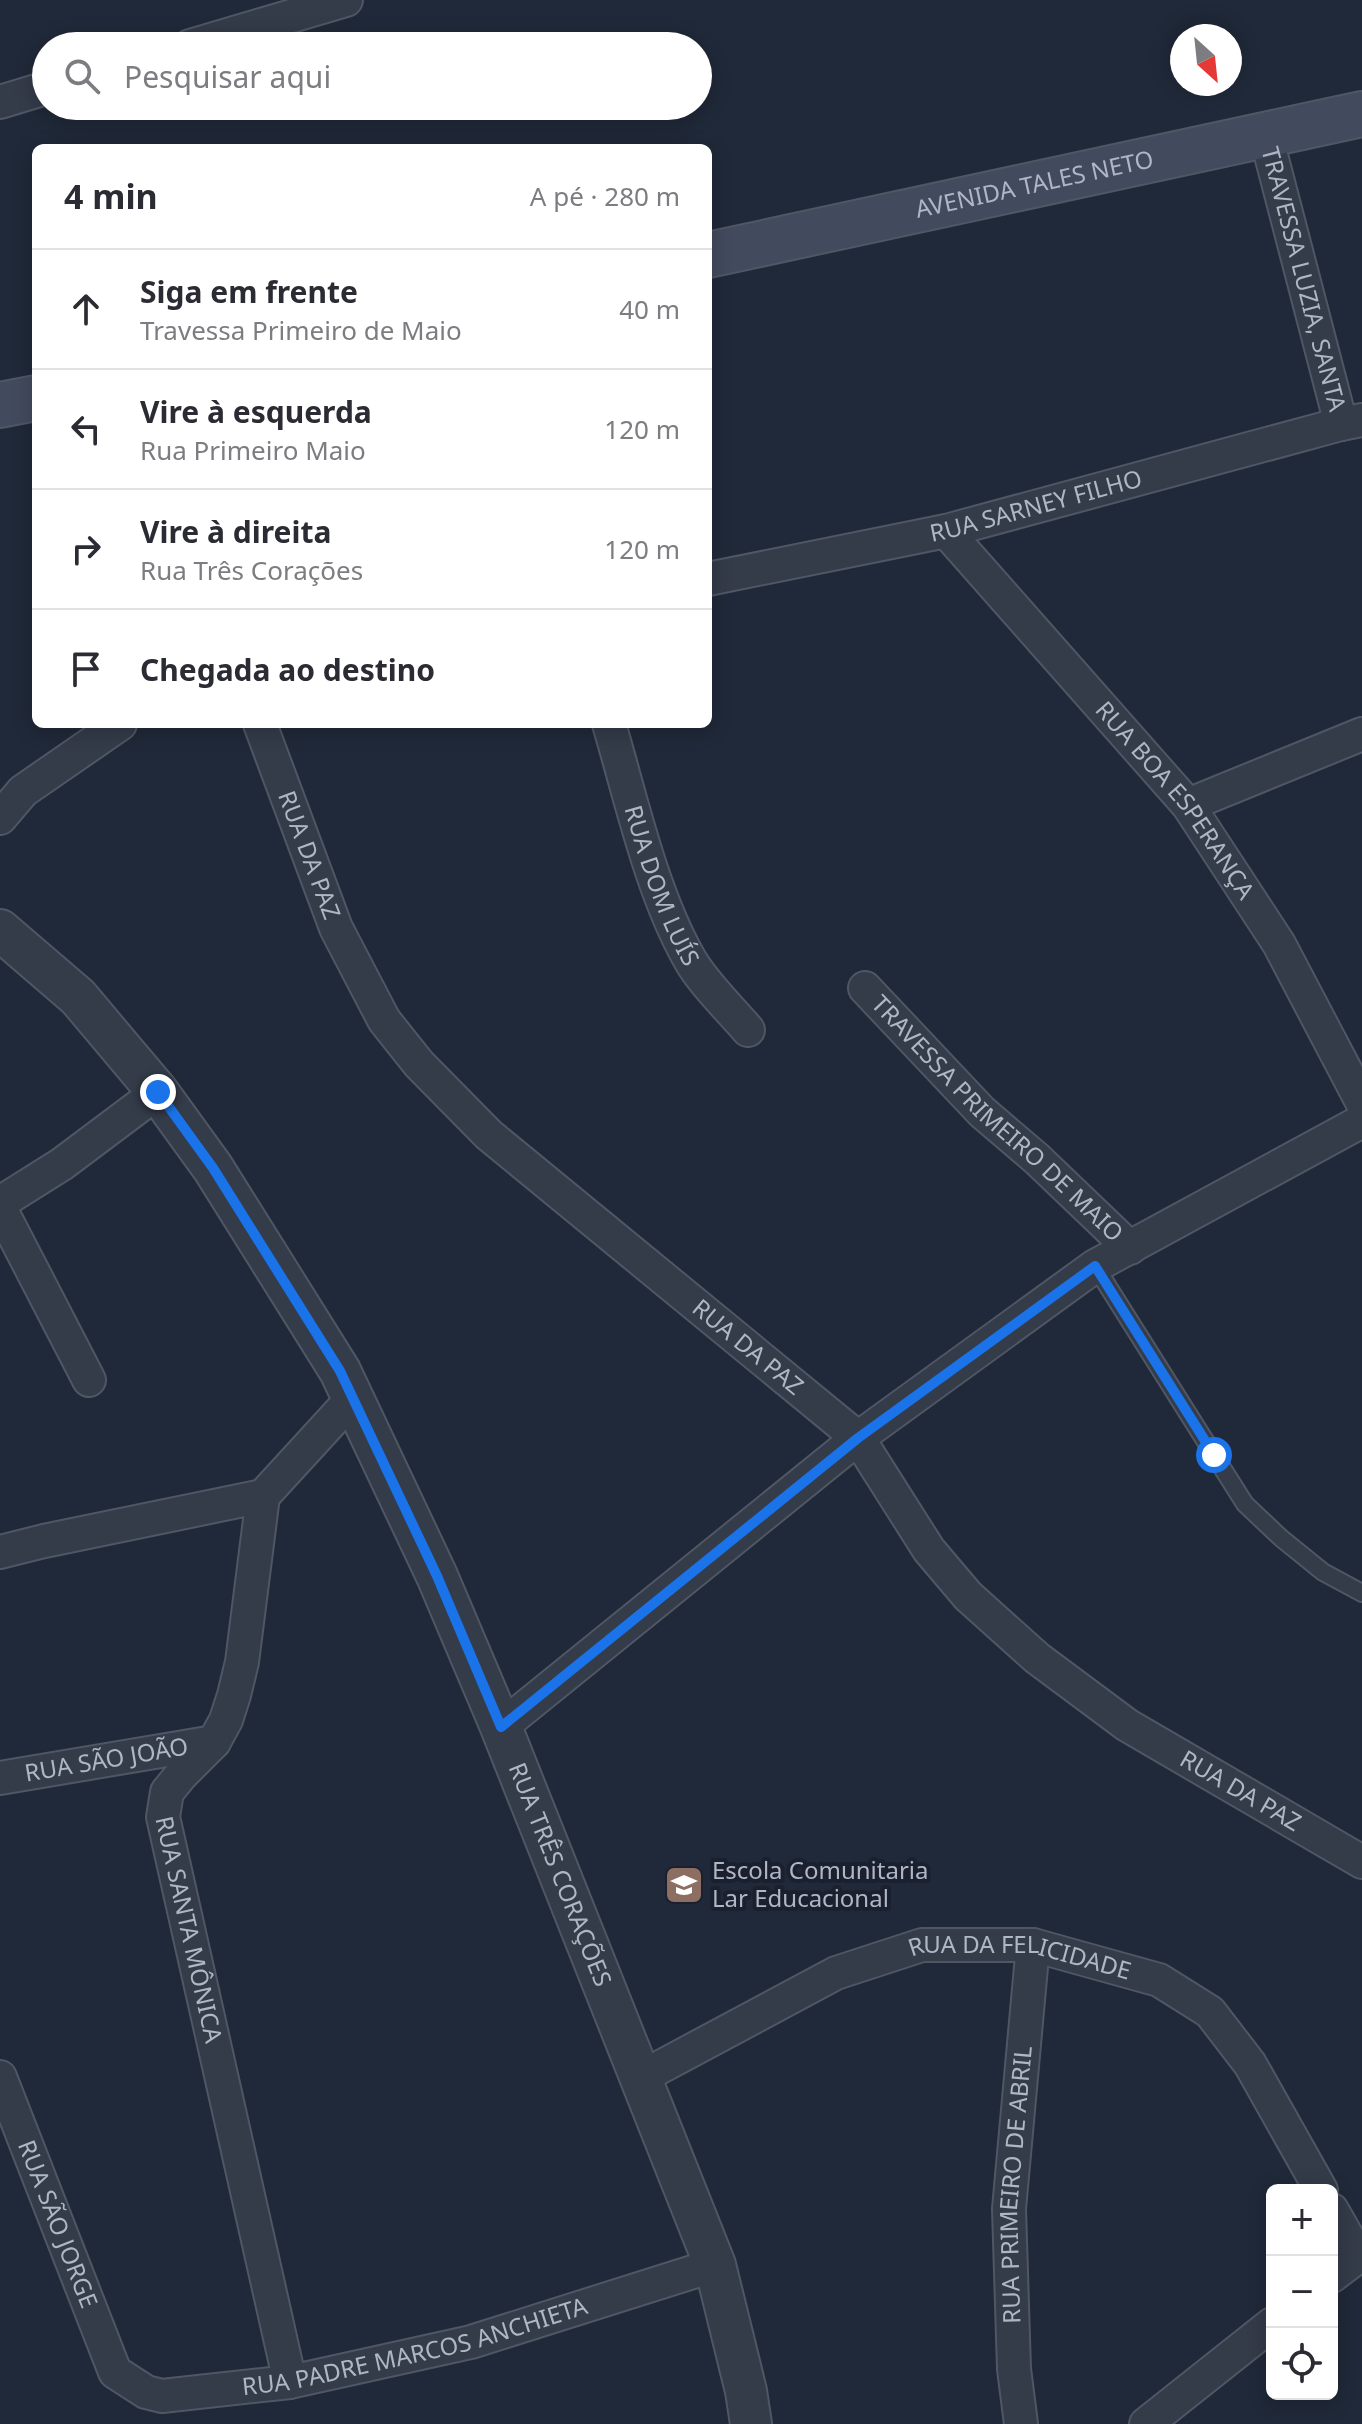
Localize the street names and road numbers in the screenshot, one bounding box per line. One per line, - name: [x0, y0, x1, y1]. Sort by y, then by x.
- street label: AVENIDA TALES NETO: [912, 141, 1156, 225]
- street label: TRAVESSA LUZIA, SANTA: [1255, 143, 1355, 415]
- street label: RUA SARNEY FILHO: [927, 461, 1145, 549]
- street label: RUA BOA ESPERANÇA: [1089, 693, 1264, 906]
- street label: RUA DA PAZ: [271, 786, 349, 924]
- street label: RUA DOM LUÍS: [618, 801, 708, 971]
- street label: TRAVESSA PRIMEIRO DE MAIO: [865, 987, 1131, 1248]
- street label: RUA DA PAZ: [686, 1291, 811, 1402]
- street label: RUA SÃO JOÃO: [22, 1729, 191, 1789]
- street label: RUA DA PAZ: [1175, 1742, 1308, 1838]
- street label: RUA TRÊS CORAÇÕES: [502, 1757, 620, 1991]
- street label: RUA SANTA MÔNICA: [148, 1813, 231, 2046]
- street label: RUA DA FELICIDADE: [903, 1927, 1135, 1986]
- street label: RUA PRIMEIRO DE ABRIL: [991, 2044, 1039, 2324]
- street label: RUA SÃO JORGE: [11, 2135, 106, 2313]
- street label: RUA PADRE MARCOS ANCHIETA: [240, 2288, 592, 2402]

